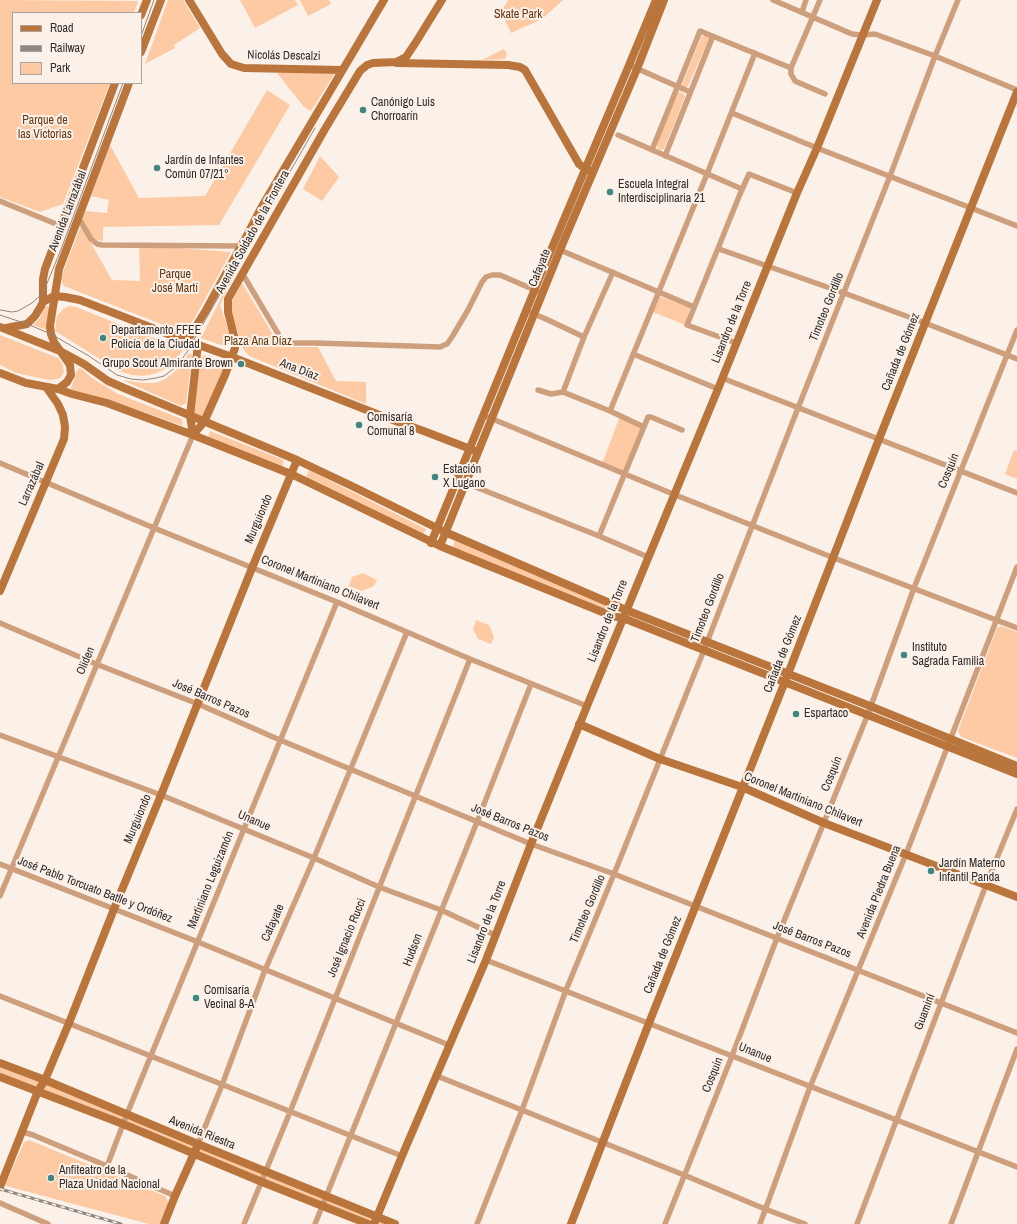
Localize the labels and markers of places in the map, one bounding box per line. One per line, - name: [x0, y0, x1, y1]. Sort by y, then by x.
- place label: Canónigo Luis Chorroarín: [371, 96, 435, 124]
- marker: Canónigo Luis Chorroarín: [358, 105, 368, 115]
- place label: Jardín de Infantes Común 07/21°: [165, 154, 244, 182]
- marker: Jardín de Infantes Común 07/21°: [152, 163, 162, 173]
- place label: Escuela Integral Interdisciplinaria 21: [618, 178, 705, 206]
- marker: Escuela Integral Interdisciplinaria 21: [605, 187, 615, 197]
- place label: Departamento FFEE Policía de la Ciudad: [111, 324, 201, 352]
- marker: Departamento FFEE Policía de la Ciudad: [98, 333, 108, 343]
- place label: Grupo Scout Almirante Brown: [102, 357, 233, 371]
- marker: Grupo Scout Almirante Brown: [236, 359, 246, 369]
- place label: Comisaría Comunal 8: [367, 411, 415, 439]
- marker: Comisaría Comunal 8: [354, 420, 364, 430]
- place label: Estación X Lugano: [443, 463, 485, 491]
- marker: Estación X Lugano: [430, 472, 440, 482]
- place label: Instituto Sagrada Familia: [912, 641, 984, 669]
- marker: Instituto Sagrada Familia: [899, 650, 909, 660]
- place label: Espartaco: [804, 707, 848, 721]
- marker: Espartaco: [791, 709, 801, 719]
- place label: Jardín Materno Infantil Panda: [939, 857, 1005, 885]
- marker: Jardín Materno Infantil Panda: [926, 866, 936, 876]
- place label: Comisaría Vecinal 8-A: [204, 984, 254, 1012]
- marker: Comisaría Vecinal 8-A: [191, 993, 201, 1003]
- place label: Anfiteatro de la Plaza Unidad Nacional: [59, 1164, 160, 1192]
- marker: Anfiteatro de la Plaza Unidad Nacional: [46, 1173, 56, 1183]

